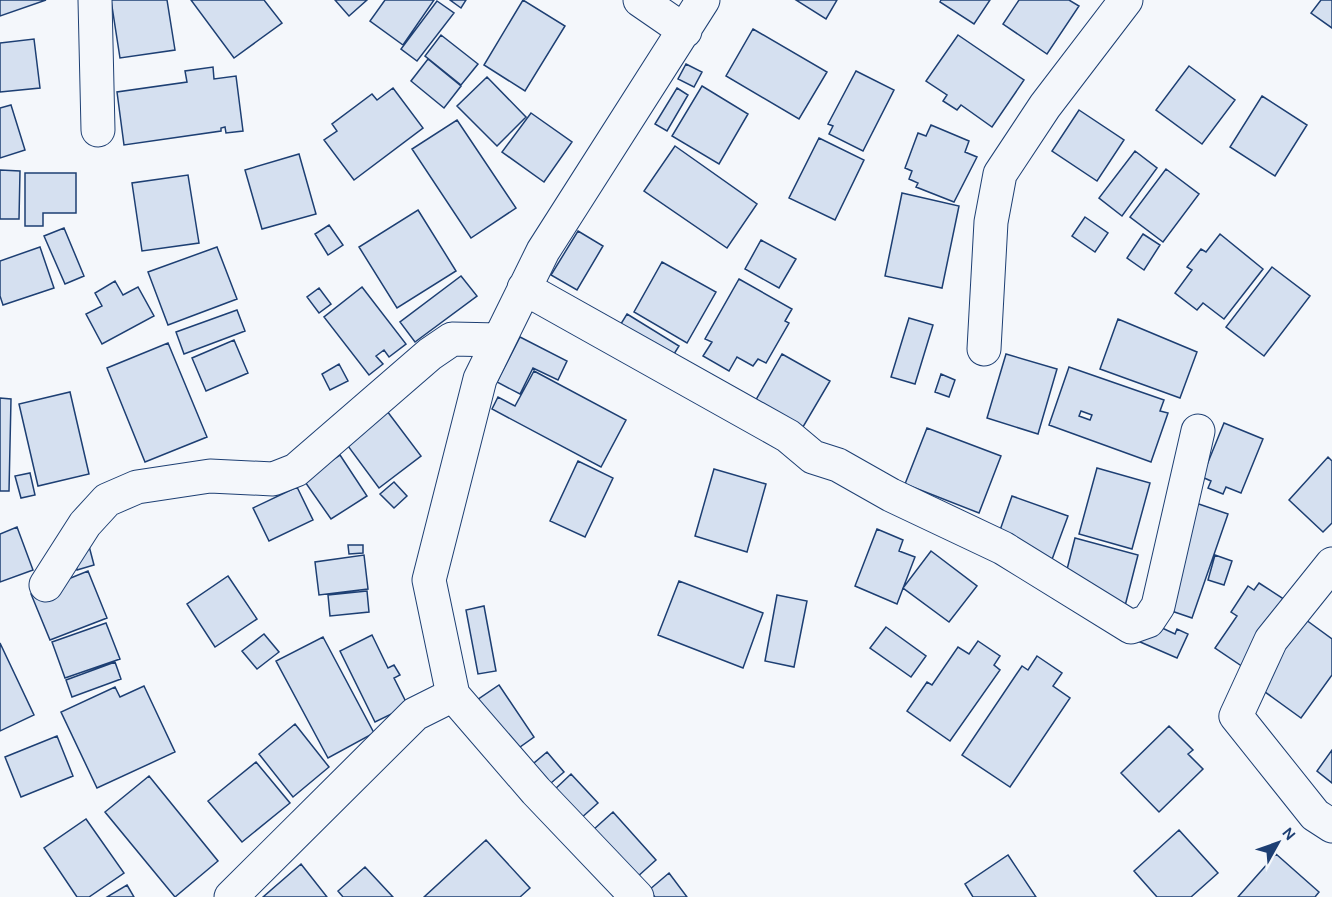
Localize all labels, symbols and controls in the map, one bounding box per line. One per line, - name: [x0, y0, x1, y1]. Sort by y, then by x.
- north arrow: [1248, 813, 1308, 873]
- text: N: [1278, 823, 1300, 844]

